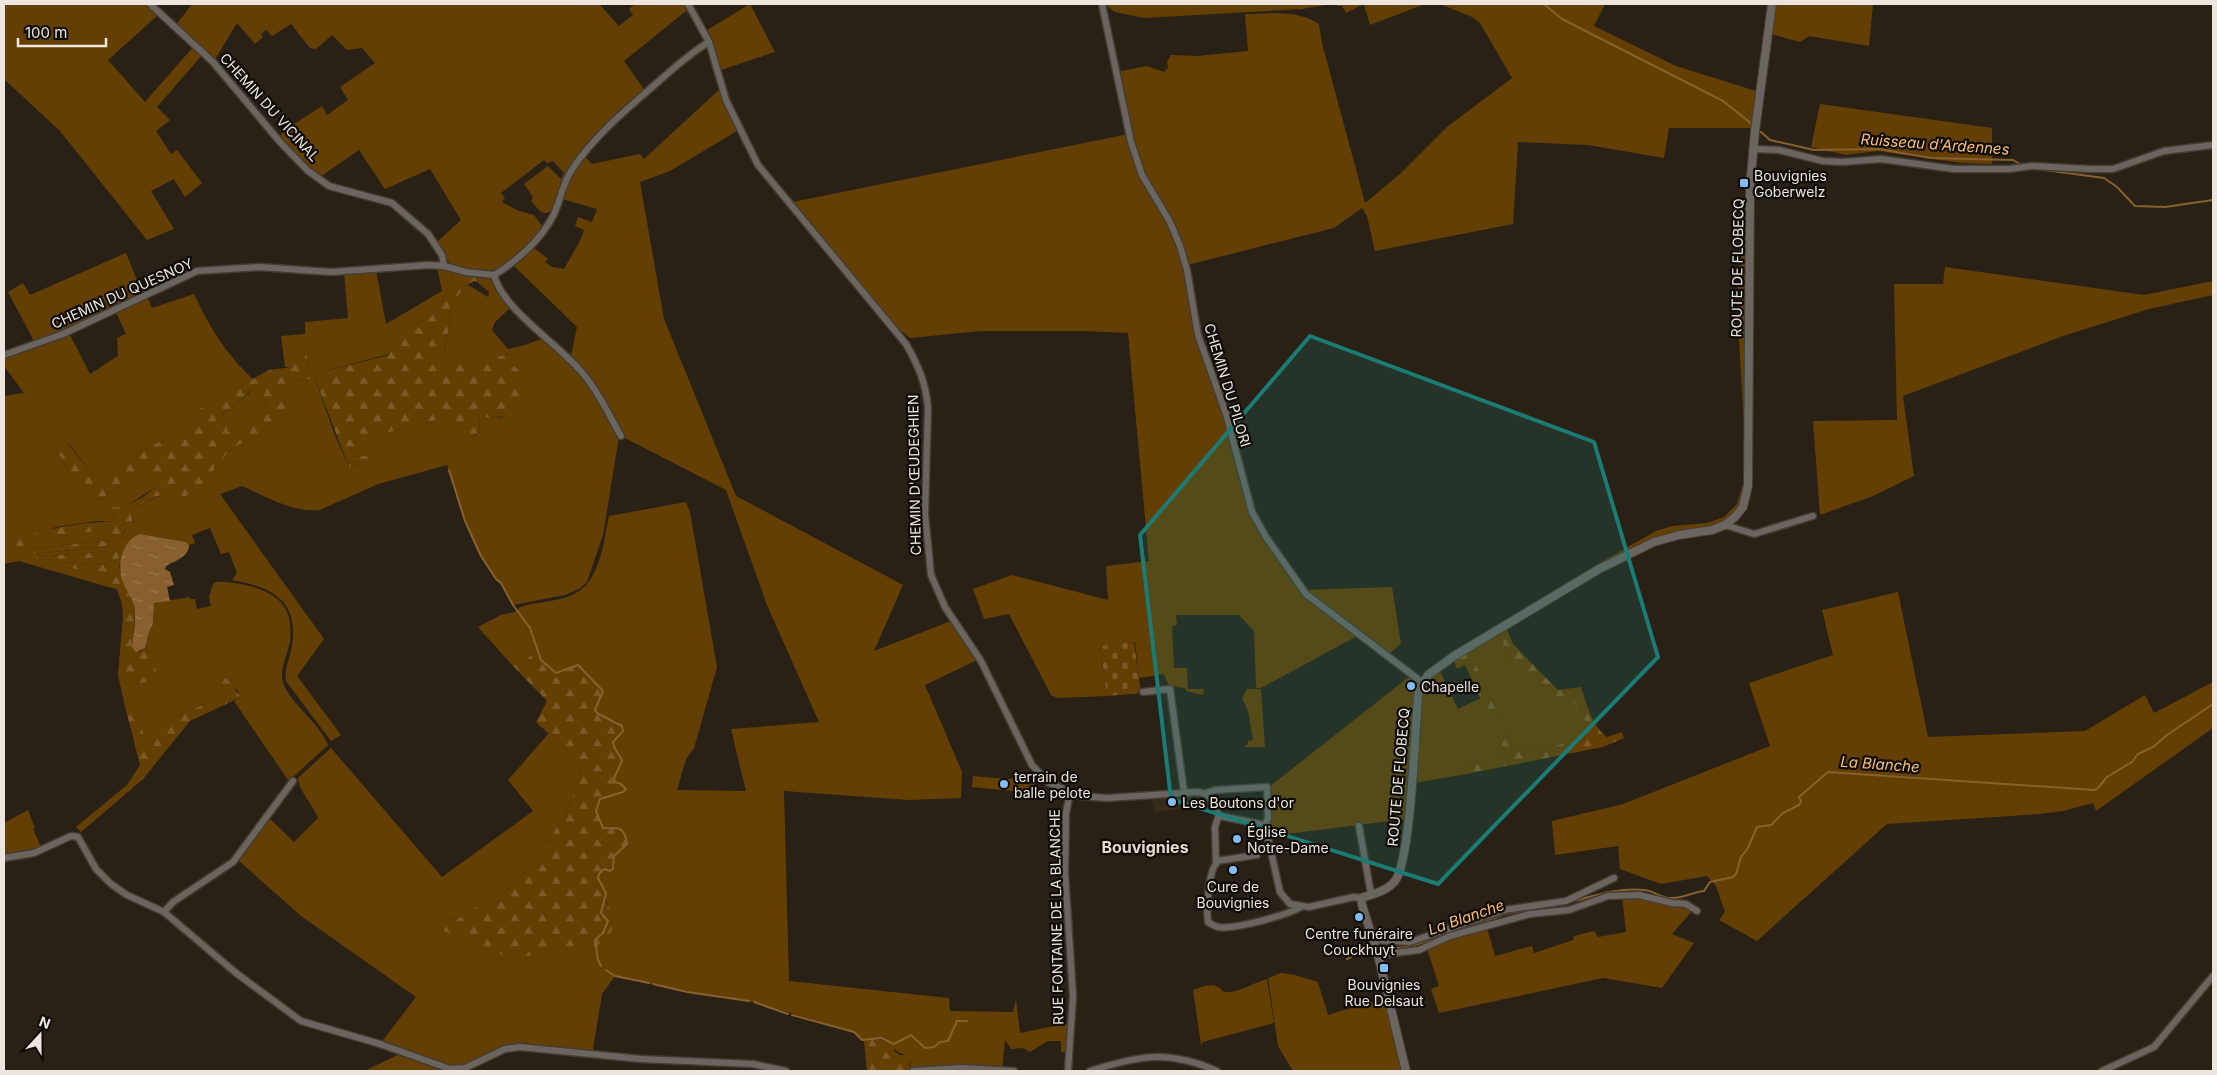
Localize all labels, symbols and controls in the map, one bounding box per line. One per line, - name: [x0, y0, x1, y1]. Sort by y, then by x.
- scale bar: [18, 15, 105, 47]
- text: 100 m: [25, 23, 67, 42]
- street label: CHEMIN DU VICINAL: [217, 49, 323, 165]
- water label: Ruisseau d'Ardennes: [1860, 129, 2010, 159]
- place label: Bouvignies Goberwelz: [1754, 167, 1827, 200]
- marker: Bouvignies Goberwelz: [1738, 177, 1750, 189]
- street label: ROUTE DE FLOBECQ: [1727, 198, 1747, 338]
- street label: CHEMIN DU QUESNOY: [49, 254, 196, 332]
- street label: CHEMIN DU PILORI: [1201, 321, 1255, 449]
- street label: CHEMIN D'ŒUDEGHIEN: [904, 394, 924, 556]
- place label: Chapelle: [1421, 678, 1479, 695]
- marker: Chapelle: [1405, 680, 1417, 692]
- street label: ROUTE DE FLOBECQ: [1383, 707, 1413, 847]
- water label: La Blanche: [1840, 752, 1920, 776]
- place label: terrain de balle pelote: [1014, 768, 1091, 801]
- marker: terrain de balle pelote: [998, 778, 1010, 790]
- place label: Les Boutons d'or: [1182, 794, 1294, 811]
- marker: Les Boutons d'or: [1166, 796, 1178, 808]
- street label: RUE FONTAINE DE LA BLANCHE: [1046, 809, 1066, 1025]
- place label: Église Notre-Dame: [1247, 823, 1329, 856]
- marker: Église Notre-Dame: [1231, 833, 1243, 845]
- district label: Bouvignies: [1101, 837, 1189, 857]
- marker: Cure de Bouvignies: [1227, 864, 1239, 876]
- place label: Cure de Bouvignies: [1197, 878, 1269, 911]
- water label: La Blanche: [1425, 895, 1507, 939]
- marker: Centre funéraire Couckhuyt: [1353, 911, 1365, 923]
- place label: Centre funéraire Couckhuyt: [1305, 925, 1413, 958]
- marker: Bouvignies Rue Delsaut: [1378, 962, 1390, 974]
- place label: Bouvignies Rue Delsaut: [1344, 976, 1424, 1009]
- north arrow: [15, 1010, 65, 1060]
- text: N: [37, 1013, 53, 1032]

